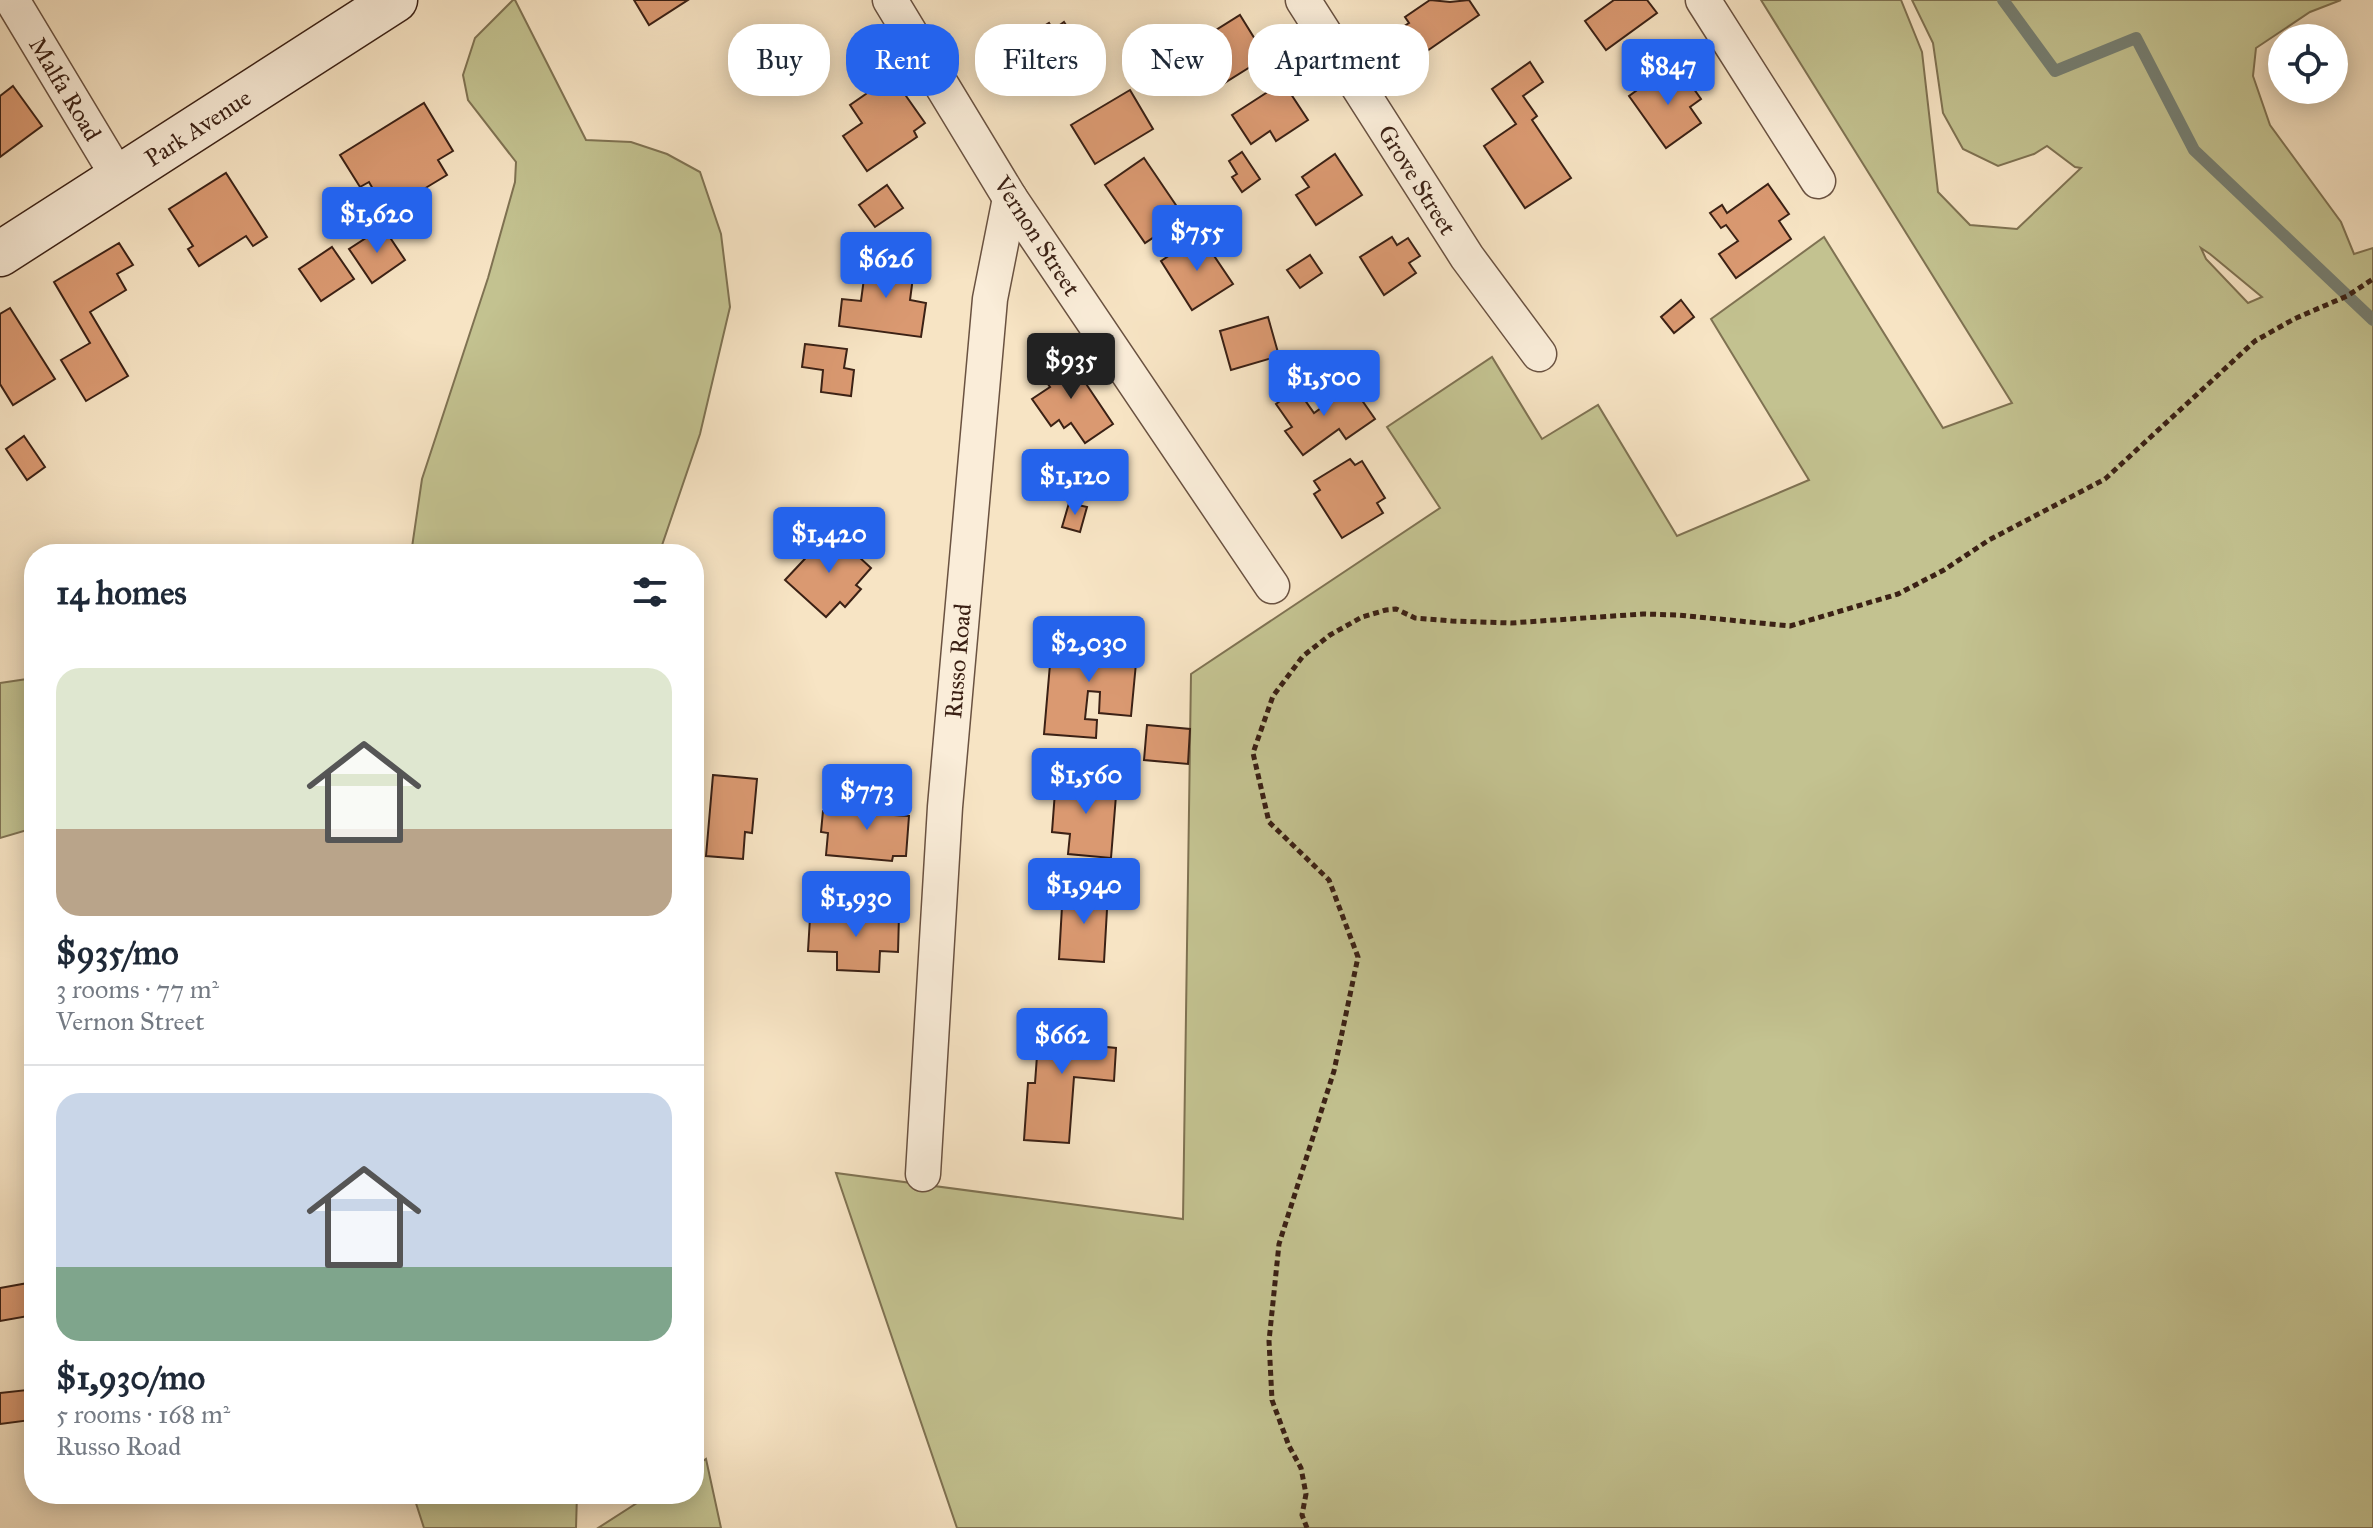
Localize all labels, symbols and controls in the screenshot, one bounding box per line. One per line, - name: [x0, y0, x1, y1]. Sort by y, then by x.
- chip: Buy: [728, 24, 830, 96]
- chip: Rent: [846, 24, 959, 96]
- chip: Filters: [975, 24, 1106, 96]
- chip: New: [1122, 24, 1232, 96]
- chip: Apartment: [1248, 24, 1429, 96]
- map controls: [2268, 24, 2348, 104]
- button: locate: [2268, 24, 2348, 104]
- street label: Malfa Road: [22, 32, 108, 146]
- pin: $847: [1621, 39, 1715, 107]
- text: $847: [1640, 49, 1696, 81]
- street label: Park Avenue: [139, 83, 257, 173]
- street label: Grove Street: [1371, 119, 1463, 241]
- street label: Vernon Street: [987, 170, 1087, 302]
- pin: $1,620: [312, 187, 442, 255]
- text: $1,620: [340, 197, 414, 229]
- pin: $755: [1150, 205, 1244, 273]
- text: $755: [1170, 215, 1224, 247]
- pin: $626: [839, 232, 933, 300]
- text: $626: [858, 242, 914, 274]
- pin: $935: [1024, 333, 1118, 401]
- text: $935: [1045, 343, 1097, 375]
- pin: $1,500: [1259, 350, 1389, 418]
- text: $1,500: [1287, 360, 1361, 392]
- pin: $1,120: [1010, 449, 1140, 517]
- text: $1,120: [1040, 459, 1110, 491]
- pin: $1,420: [764, 507, 894, 575]
- text: $1,420: [791, 517, 867, 549]
- icon: filters: [628, 570, 672, 614]
- text: 14 homes: [56, 572, 187, 613]
- street label: Russo Road: [938, 602, 978, 720]
- pin: $2,030: [1024, 616, 1154, 684]
- text: $2,030: [1051, 626, 1127, 658]
- icon: home: [292, 720, 436, 864]
- pin: $1,560: [1021, 748, 1151, 816]
- text: $1,560: [1050, 758, 1122, 790]
- pin: $773: [820, 764, 914, 832]
- text: $773: [840, 774, 894, 806]
- pin: $1,940: [1019, 858, 1149, 926]
- text: $1,940: [1046, 868, 1122, 900]
- pin: $1,930: [791, 871, 921, 939]
- text: $1,930: [820, 881, 892, 913]
- text: $935/mo: [56, 932, 179, 973]
- text: 3 rooms · 77 m²: [56, 973, 219, 1005]
- text: Vernon Street: [56, 1005, 204, 1037]
- pin: $662: [1015, 1008, 1109, 1076]
- text: $662: [1034, 1018, 1090, 1050]
- icon: home: [292, 1145, 436, 1289]
- text: $1,930/mo: [56, 1357, 205, 1398]
- text: 5 rooms · 168 m²: [56, 1398, 230, 1430]
- text: Russo Road: [56, 1430, 181, 1462]

